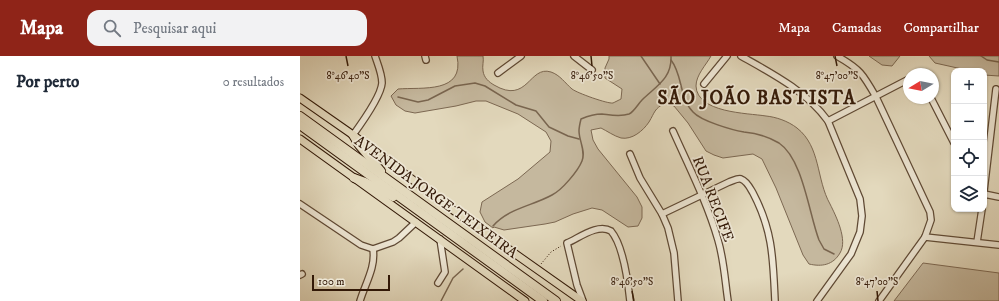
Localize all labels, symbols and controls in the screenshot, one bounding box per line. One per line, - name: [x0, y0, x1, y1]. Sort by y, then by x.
- search box: [87, 10, 367, 46]
- text: Mapa: [20, 17, 63, 40]
- icon: search: [101, 17, 123, 39]
- text: Pesquisar aqui: [133, 19, 216, 38]
- text: Mapa: [778, 19, 810, 37]
- text: Camadas: [832, 19, 881, 37]
- text: Compartilhar: [903, 19, 979, 37]
- north arrow: [903, 68, 939, 104]
- map controls: [951, 68, 987, 212]
- button: +: [951, 68, 987, 104]
- text: 8°46'40"S: [326, 70, 370, 82]
- text: 8°46'50"S: [571, 70, 613, 82]
- text: 8°47'00"S: [816, 70, 858, 82]
- text: Por perto: [16, 71, 79, 93]
- text: 0 resultados: [223, 74, 284, 90]
- district label: SÃO JOÃO BASTISTA: [658, 85, 856, 110]
- button: −: [951, 104, 987, 140]
- street label: AVENIDA JORGE TEIXEIRA: [351, 131, 522, 263]
- button: locate: [951, 140, 987, 176]
- street label: RUA RECIFE: [688, 153, 738, 245]
- button: layers: [951, 176, 987, 212]
- scale bar: [312, 273, 390, 292]
- text: 100 m: [318, 275, 344, 289]
- text: 8°46'50"S: [611, 276, 653, 288]
- text: 8°47'00"S: [856, 276, 898, 288]

